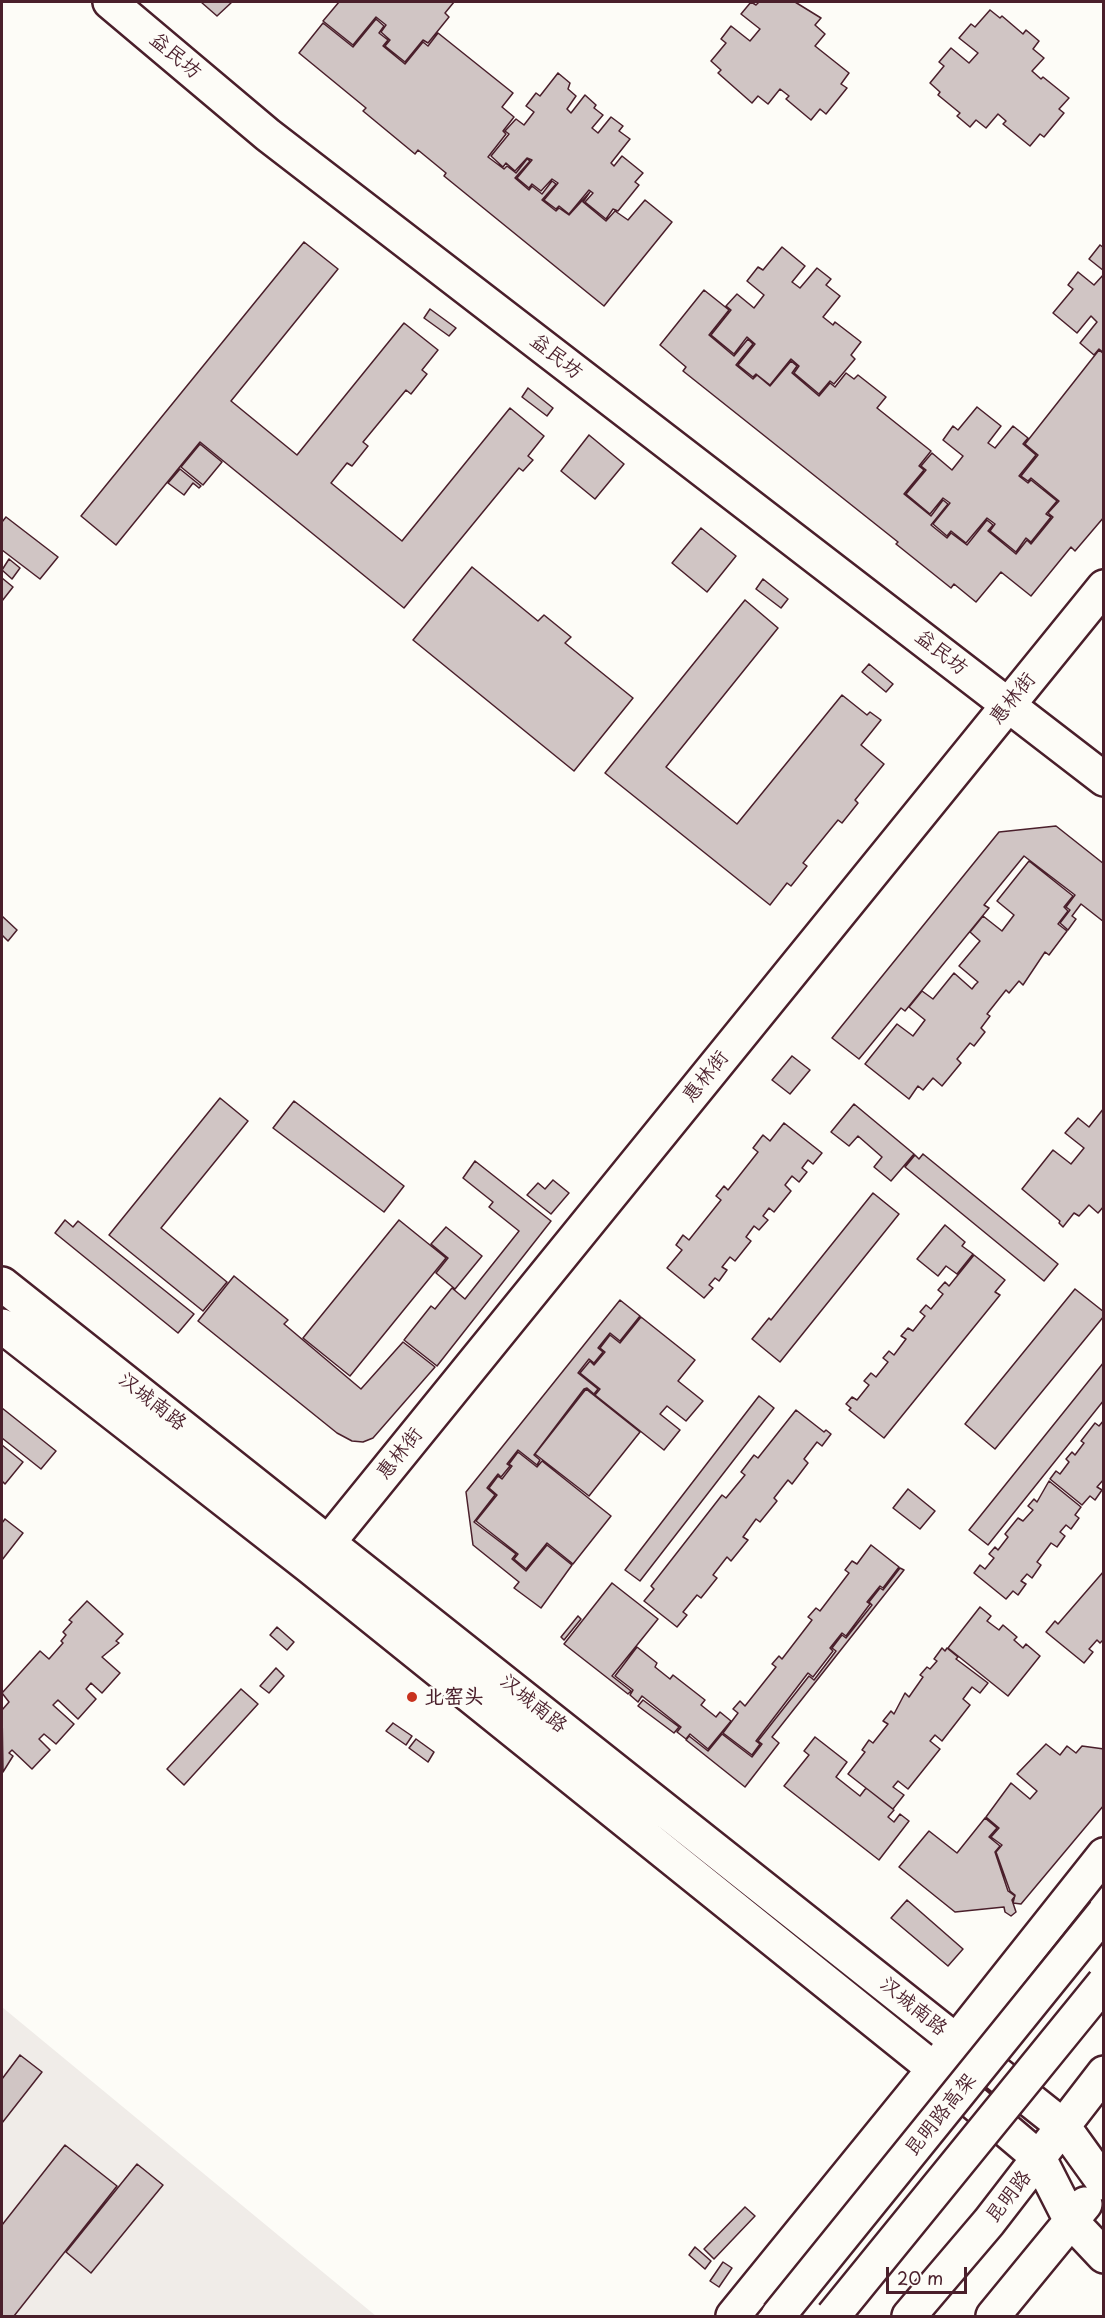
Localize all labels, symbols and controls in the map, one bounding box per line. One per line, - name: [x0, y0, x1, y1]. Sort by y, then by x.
- street label: 益民坊: [144, 28, 206, 84]
- street label: 益民坊: [525, 329, 587, 385]
- street label: 益民坊: [910, 625, 972, 681]
- street label: 惠林街: [985, 668, 1041, 730]
- street label: 惠林街: [678, 1046, 734, 1108]
- street label: 汉城南路: [113, 1368, 191, 1436]
- street label: 惠林街: [372, 1423, 428, 1485]
- street label: 汉城南路: [494, 1670, 572, 1738]
- place label: 北窑头: [424, 1685, 484, 1709]
- marker: 北窑头: [405, 1690, 419, 1704]
- street label: 汉城南路: [874, 1973, 952, 2041]
- street label: 昆明路高架: [900, 2069, 982, 2161]
- street label: 昆明路: [981, 2166, 1037, 2228]
- scale bar: [889, 2255, 970, 2293]
- text: 20 m: [897, 2264, 943, 2291]

